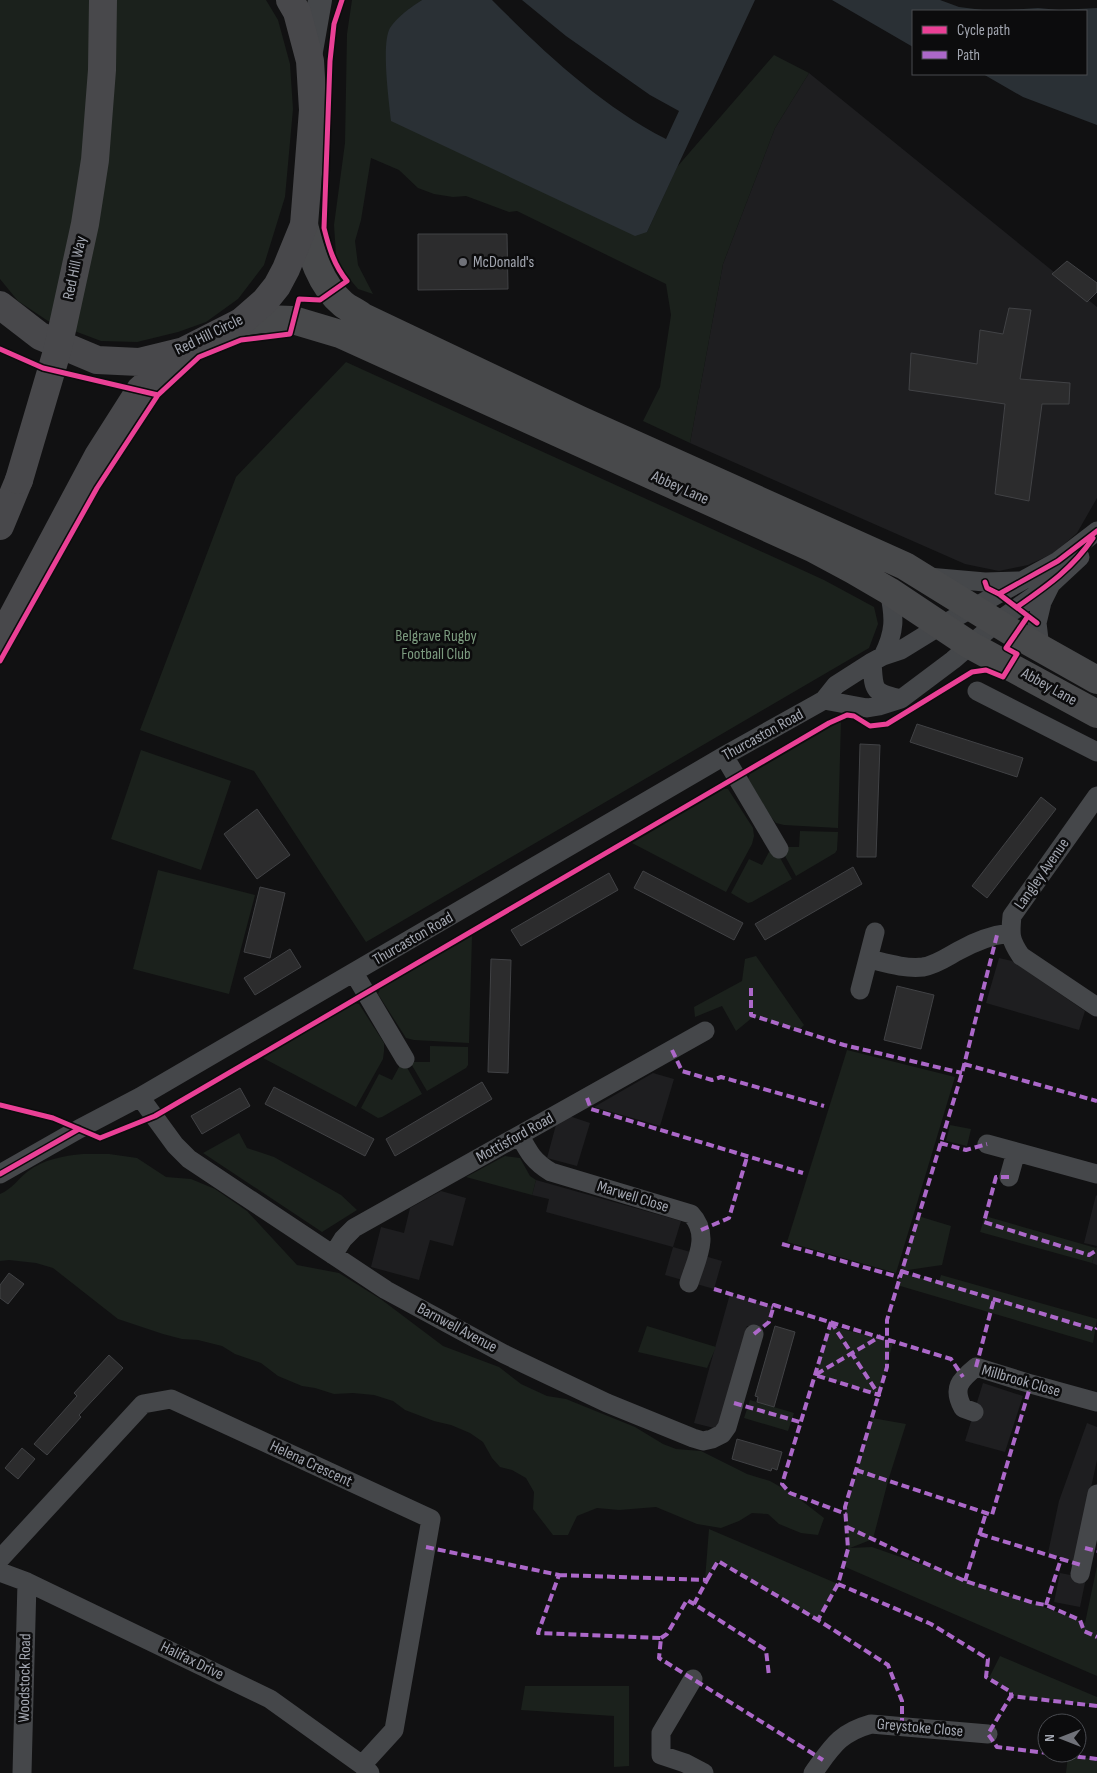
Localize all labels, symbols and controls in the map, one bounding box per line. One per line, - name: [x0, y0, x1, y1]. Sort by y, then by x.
- legend: [912, 10, 1087, 75]
- text: Cycle path: [957, 21, 1010, 40]
- text: Path: [957, 46, 980, 65]
- street label: Red Hill Way: [59, 234, 91, 302]
- place label: McDonald's: [473, 253, 535, 272]
- marker: McDonald's: [457, 256, 469, 268]
- street label: Red Hill Circle: [172, 310, 246, 360]
- street label: Abbey Lane: [647, 467, 712, 509]
- park label: Belgrave Rugby Football Club: [395, 627, 477, 664]
- street label: Abbey Lane: [1017, 663, 1080, 710]
- street label: Thurcaston Road: [719, 705, 807, 765]
- street label: Langley Avenue: [1011, 835, 1073, 913]
- street label: Thurcaston Road: [369, 908, 457, 970]
- street label: Mottisford Road: [473, 1109, 557, 1167]
- street label: Marwell Close: [595, 1177, 671, 1217]
- street label: Barnwell Avenue: [414, 1299, 500, 1357]
- street label: Millbrook Close: [979, 1361, 1063, 1401]
- street label: Helena Crescent: [267, 1437, 355, 1491]
- street label: Woodstock Road: [15, 1633, 35, 1723]
- street label: Halifax Drive: [157, 1638, 227, 1684]
- north arrow: [1037, 1713, 1087, 1763]
- street label: Greystoke Close: [876, 1715, 964, 1741]
- text: N: [1041, 1734, 1058, 1742]

